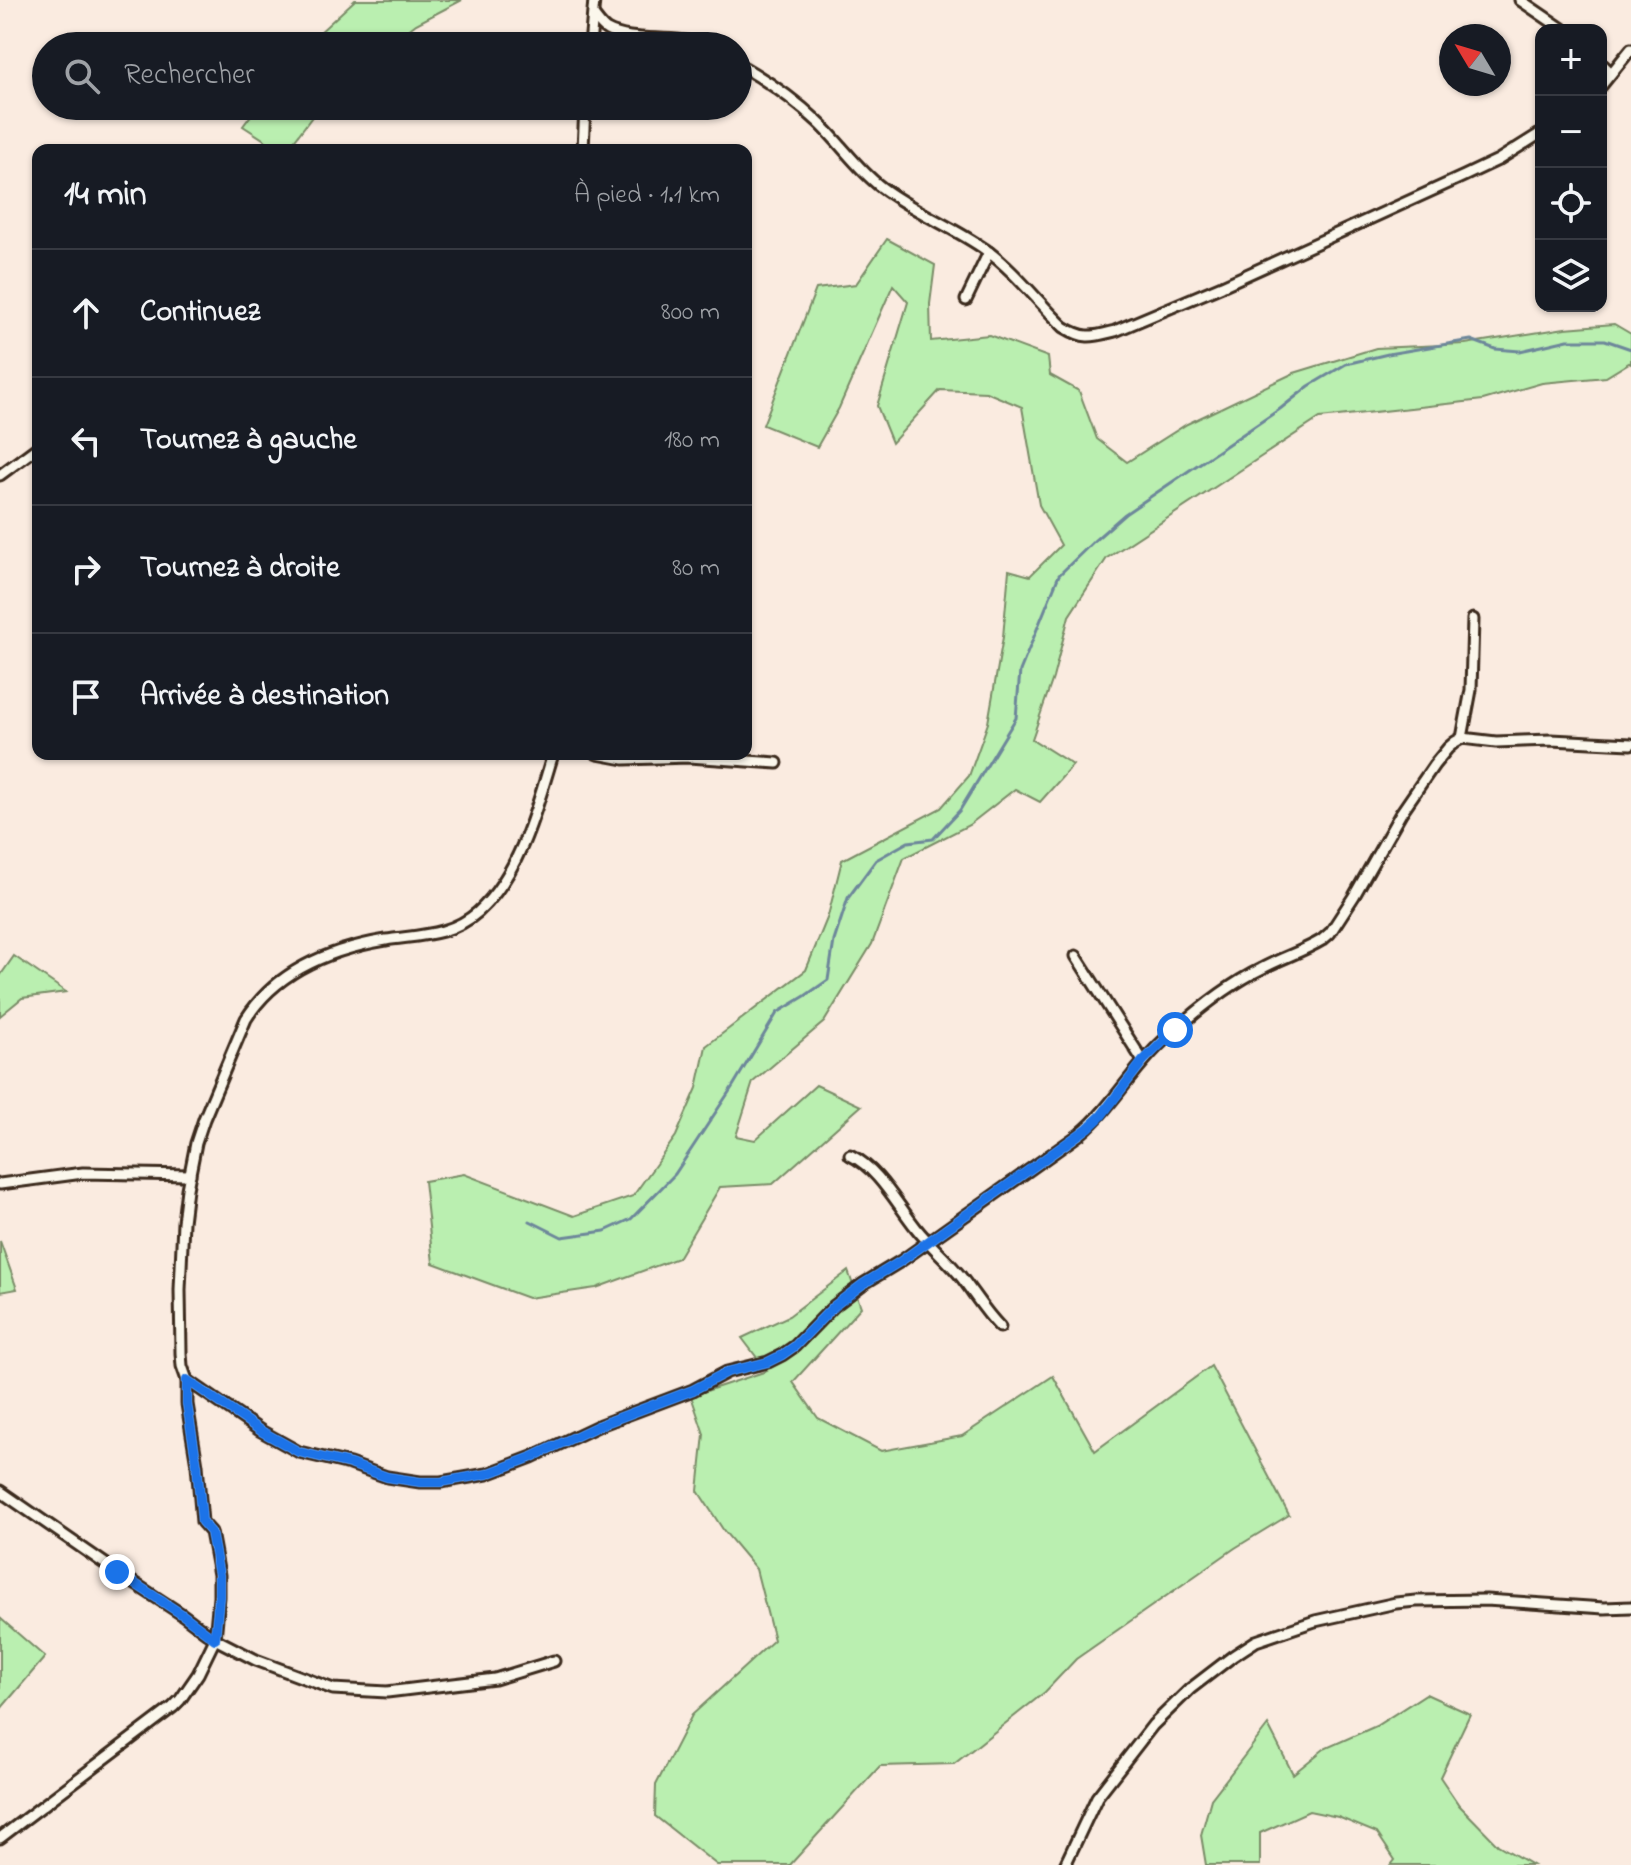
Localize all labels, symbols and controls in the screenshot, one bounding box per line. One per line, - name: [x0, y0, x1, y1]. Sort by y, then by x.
- north arrow: [1439, 24, 1511, 96]
- map controls: [1535, 24, 1607, 312]
- button: +: [1535, 24, 1607, 96]
- search box: [32, 32, 752, 120]
- icon: search: [60, 54, 104, 98]
- text: Rechercher: [124, 54, 255, 98]
- button: −: [1535, 96, 1607, 168]
- button: locate: [1535, 168, 1607, 240]
- text: 14 min: [64, 171, 147, 221]
- text: À pied · 1.1 km: [574, 177, 720, 215]
- button: layers: [1535, 240, 1607, 312]
- icon: ahead: [64, 291, 108, 335]
- text: Continuez: [140, 291, 260, 335]
- text: 800 m: [661, 294, 720, 332]
- icon: left: [64, 419, 108, 463]
- text: Tournez à gauche: [140, 419, 357, 463]
- text: 180 m: [664, 422, 720, 460]
- icon: right: [64, 547, 108, 591]
- text: Tournez à droite: [140, 547, 340, 591]
- text: 80 m: [672, 550, 720, 588]
- icon: arrive: [64, 675, 108, 719]
- text: Arrivée à destination: [140, 675, 389, 719]
- route start: [1157, 1012, 1193, 1048]
- route end: [99, 1554, 135, 1590]

